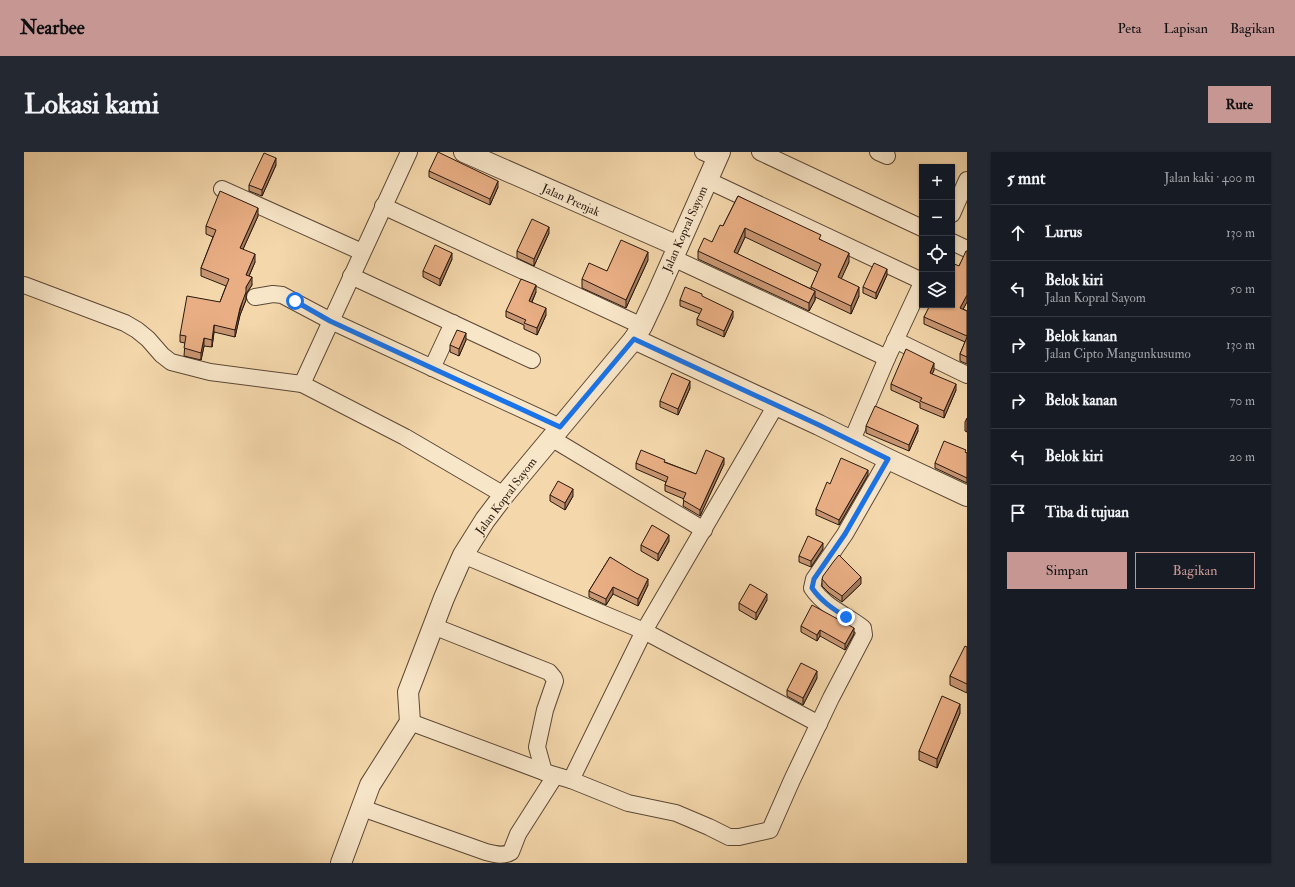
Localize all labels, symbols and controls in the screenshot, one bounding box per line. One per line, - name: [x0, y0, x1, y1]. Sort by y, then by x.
- text: Nearbee: [20, 16, 85, 40]
- text: Peta: [1118, 20, 1141, 37]
- text: Lapisan: [1163, 20, 1208, 37]
- text: Bagikan: [1230, 20, 1275, 37]
- button: Rute: [1208, 86, 1271, 123]
- text: Lokasi kami: [24, 87, 159, 122]
- map controls: [919, 164, 955, 308]
- button: +: [919, 164, 955, 200]
- text: 5 mnt: [1007, 168, 1045, 189]
- text: Jalan kaki · 400 m: [1164, 170, 1255, 186]
- street label: Jalan Prenjak: [538, 181, 603, 220]
- street label: Jalan Kopral Sayom: [659, 183, 712, 276]
- button: −: [919, 200, 955, 236]
- icon: ahead: [1007, 222, 1029, 244]
- text: Lurus: [1045, 223, 1082, 242]
- text: 130 m: [1226, 225, 1255, 241]
- button: locate: [919, 236, 955, 272]
- text: Belok kiri: [1045, 271, 1103, 290]
- button: layers: [919, 272, 955, 308]
- icon: left: [1007, 278, 1029, 300]
- text: 50 m: [1230, 281, 1255, 297]
- text: Jalan Kopral Sayom: [1045, 290, 1146, 306]
- route start: [286, 292, 304, 310]
- text: Belok kanan: [1045, 327, 1117, 346]
- icon: right: [1007, 334, 1029, 356]
- text: 130 m: [1226, 337, 1255, 353]
- text: Jalan Cipto Mangunkusumo: [1045, 346, 1191, 362]
- icon: right: [1007, 390, 1029, 412]
- text: Belok kanan: [1045, 391, 1117, 410]
- text: 70 m: [1230, 393, 1255, 409]
- icon: left: [1007, 446, 1029, 468]
- text: Belok kiri: [1045, 447, 1103, 466]
- text: 20 m: [1229, 449, 1255, 465]
- street label: Jalan Kopral Sayom: [472, 454, 541, 539]
- icon: arrive: [1007, 502, 1029, 524]
- text: Tiba di tujuan: [1045, 503, 1129, 522]
- button: Simpan: [1007, 552, 1127, 589]
- button: Bagikan: [1135, 552, 1255, 589]
- route end: [837, 608, 855, 626]

